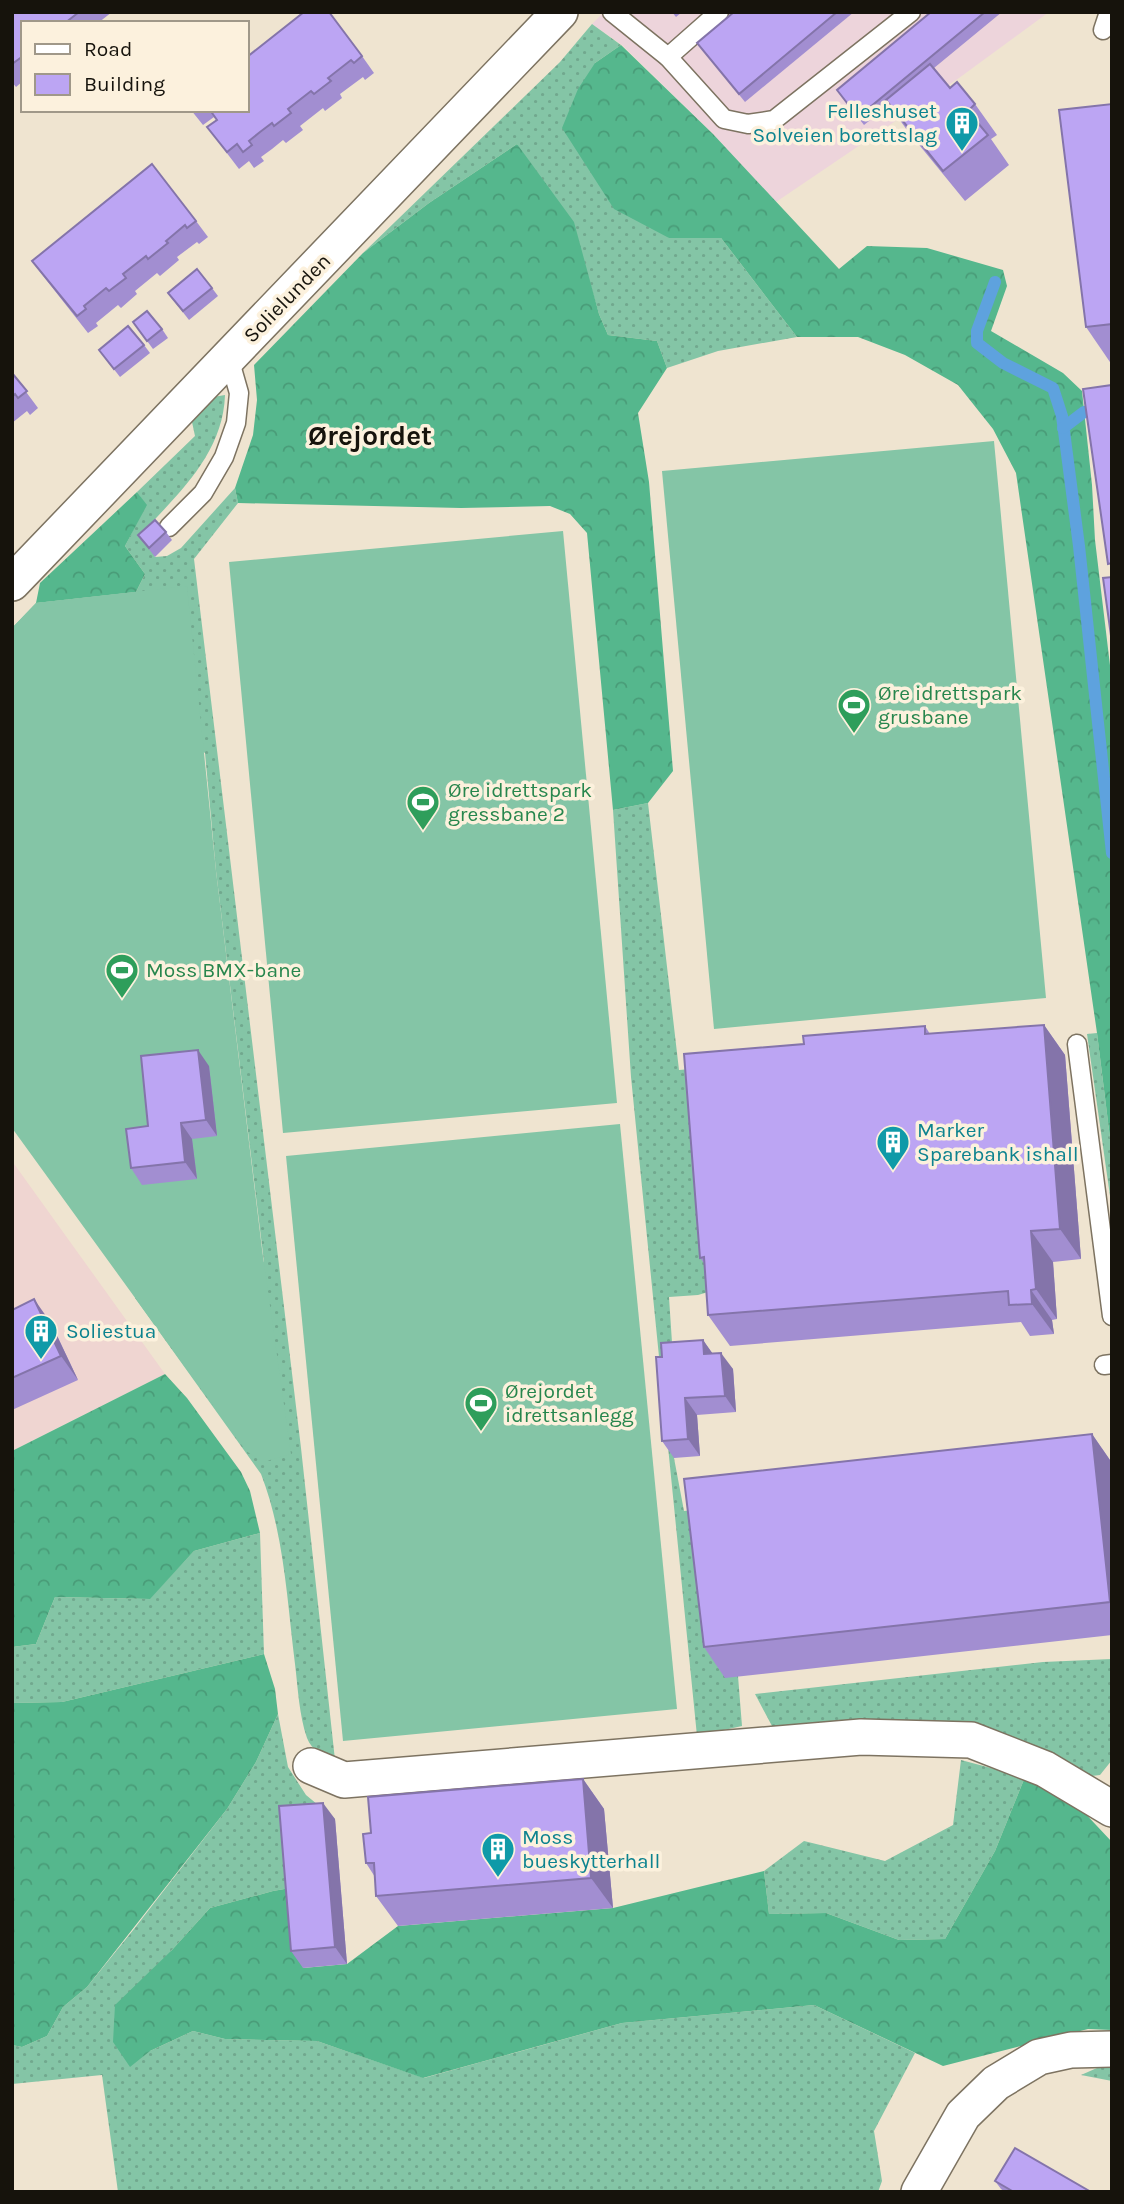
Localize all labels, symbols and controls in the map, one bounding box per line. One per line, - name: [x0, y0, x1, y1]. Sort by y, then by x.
- legend: [21, 21, 248, 112]
- text: Road: [84, 37, 132, 61]
- text: Building: [84, 72, 165, 96]
- place label: Felleshuset Solveien borettslag: [752, 99, 937, 147]
- building icon: Felleshuset Solveien borettslag: [943, 104, 981, 153]
- street label: Solielunden: [239, 249, 335, 347]
- district label: Ørejordet: [308, 419, 432, 452]
- place label: Øre idrettspark grusbane: [878, 681, 1022, 729]
- sports icon: Øre idrettspark grusbane: [835, 686, 873, 735]
- place label: Øre idrettspark gressbane 2: [448, 778, 592, 826]
- sports icon: Øre idrettspark gressbane 2: [404, 783, 442, 832]
- sports icon: Moss BMX-bane: [103, 951, 141, 1000]
- place label: Moss BMX-bane: [146, 958, 301, 982]
- place label: Marker Sparebank ishall: [917, 1118, 1079, 1166]
- building icon: Marker Sparebank ishall: [874, 1123, 912, 1172]
- building icon: Soliestua: [22, 1312, 60, 1361]
- place label: Soliestua: [66, 1319, 156, 1343]
- place label: Ørejordet idrettsanlegg: [505, 1379, 634, 1427]
- sports icon: Ørejordet idrettsanlegg: [462, 1384, 500, 1433]
- place label: Moss bueskytterhall: [522, 1825, 660, 1873]
- building icon: Moss bueskytterhall: [479, 1830, 517, 1879]

